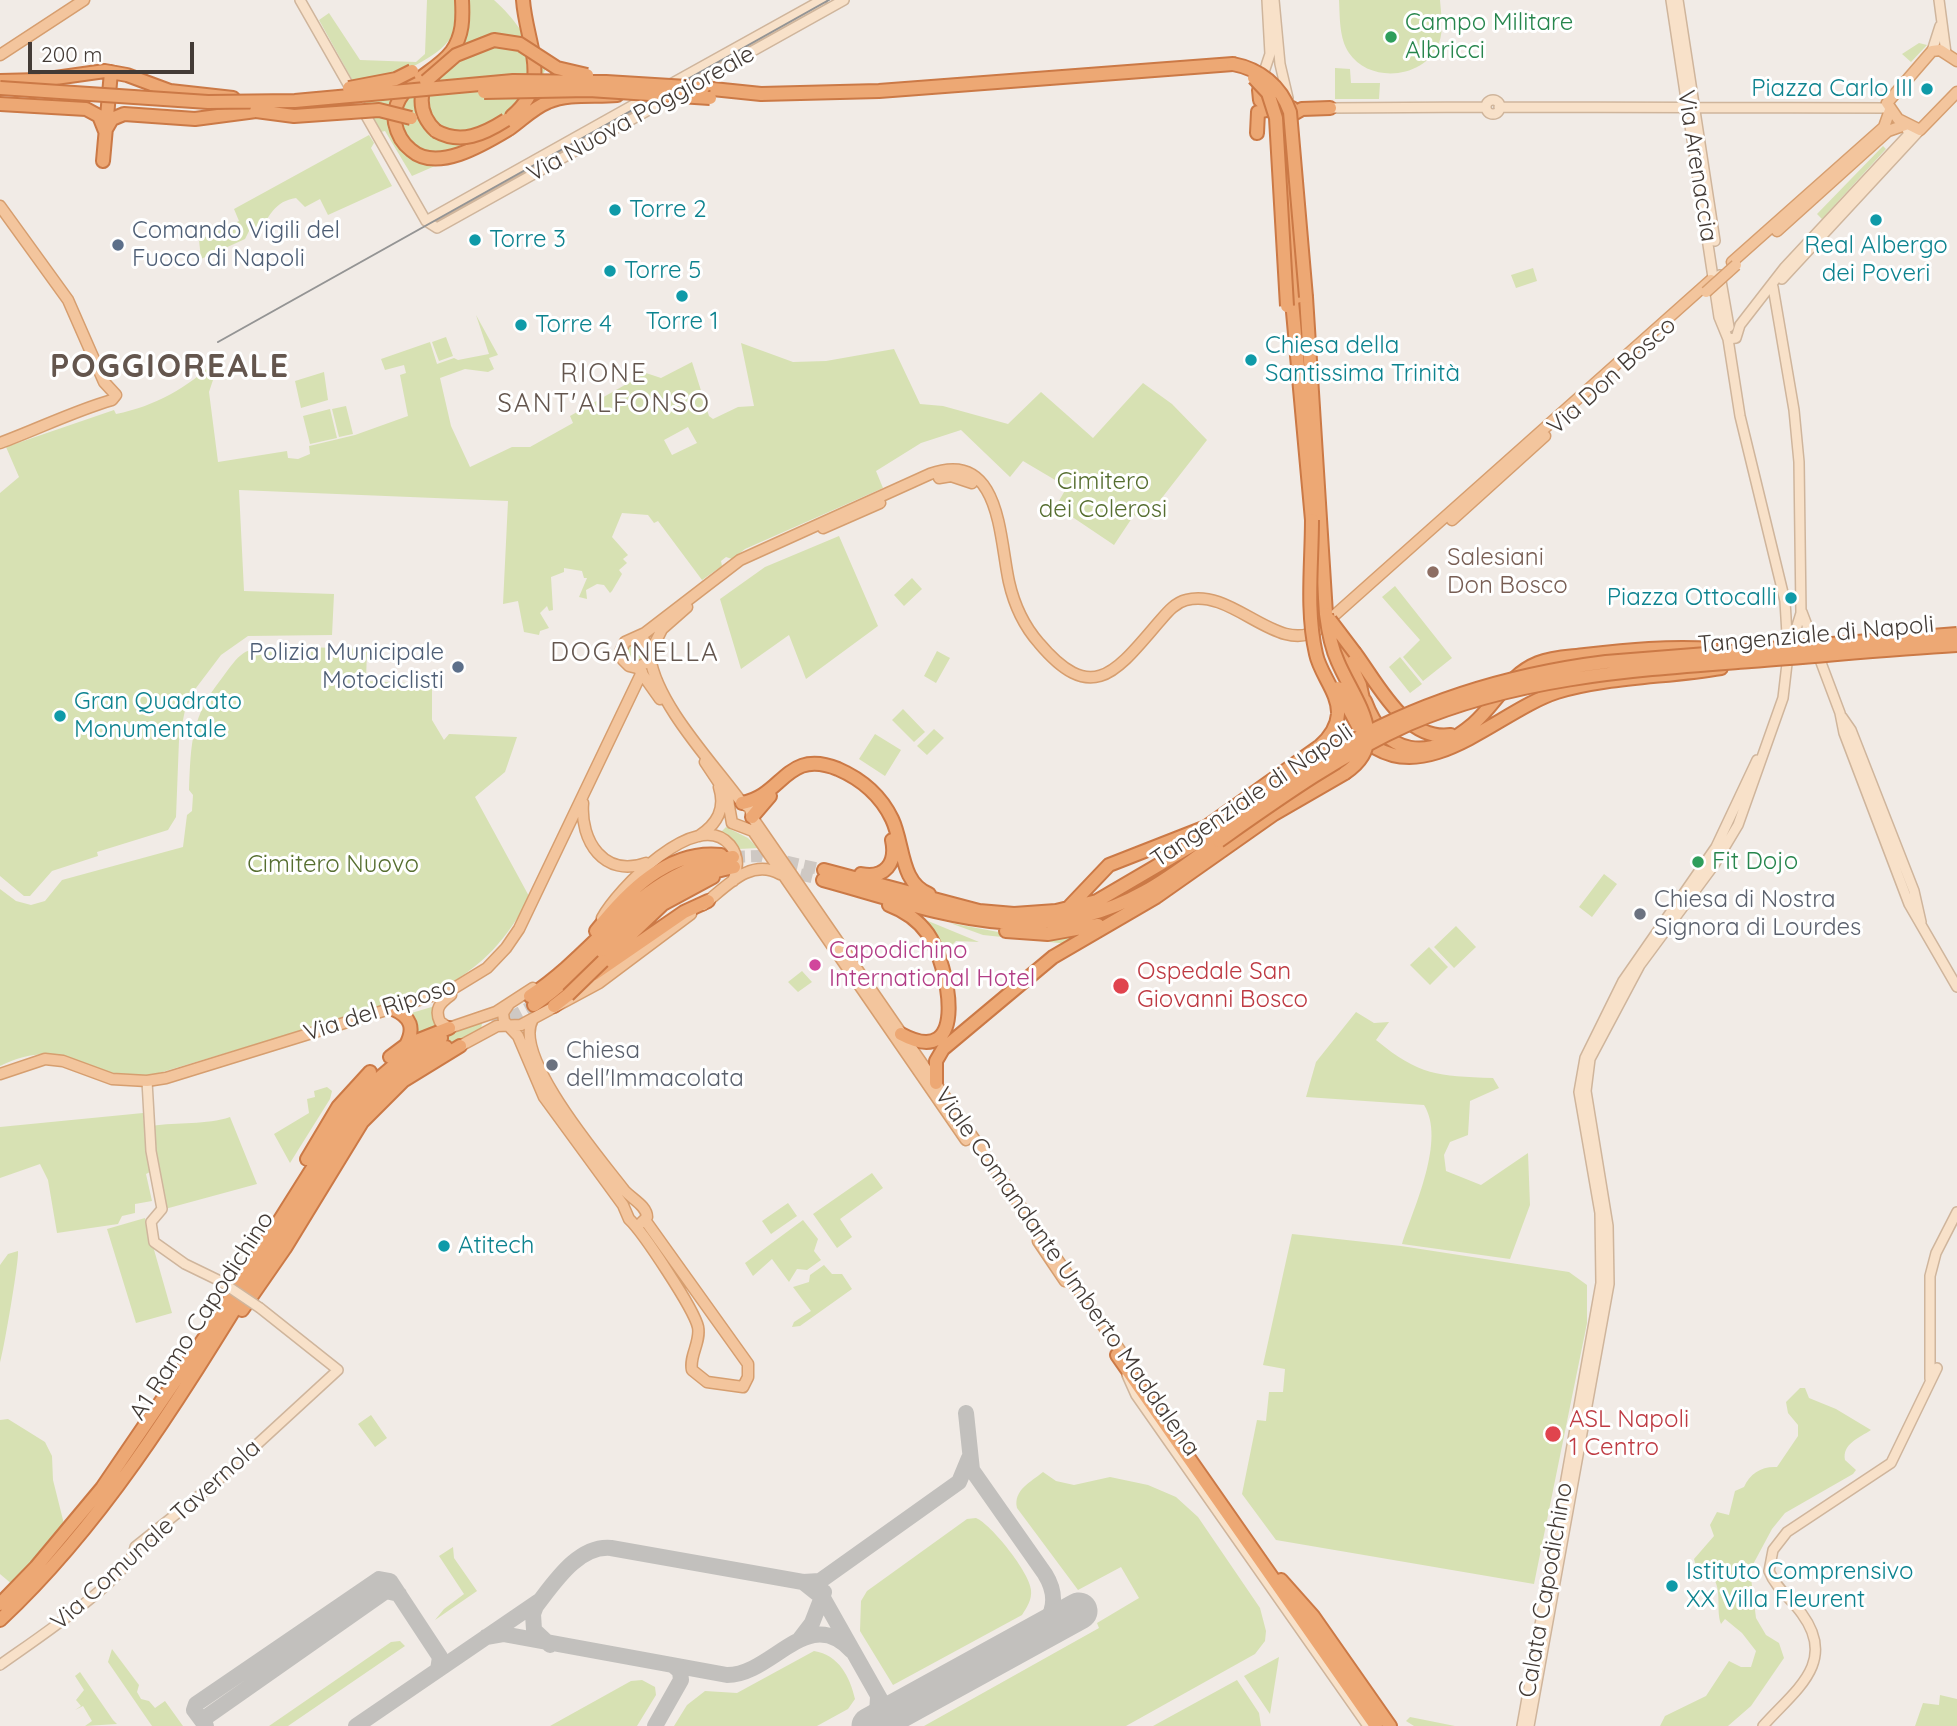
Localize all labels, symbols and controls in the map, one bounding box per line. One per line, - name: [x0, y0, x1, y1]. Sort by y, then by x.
- place label: Campo Militare Albricci: [1405, 9, 1573, 65]
- scale bar: [32, 28, 198, 72]
- marker: Campo Militare Albricci: [1383, 29, 1399, 45]
- street label: Via Nuova Poggioreale: [522, 40, 760, 188]
- text: 200 m: [41, 41, 103, 67]
- place label: Piazza Carlo III: [1751, 75, 1913, 103]
- marker: Piazza Carlo III: [1919, 81, 1935, 97]
- street label: Via Arenaccia: [1671, 88, 1723, 244]
- place label: Torre 2: [629, 196, 706, 224]
- marker: Torre 2: [607, 202, 623, 218]
- marker: Real Albergo dei Poveri: [1868, 212, 1884, 228]
- place label: Comando Vigili del Fuoco di Napoli: [132, 217, 340, 273]
- place label: Torre 3: [489, 226, 566, 254]
- marker: Torre 3: [467, 232, 483, 248]
- place label: Real Albergo dei Poveri: [1804, 232, 1948, 288]
- marker: Comando Vigili del Fuoco di Napoli: [110, 237, 126, 253]
- place label: Torre 5: [624, 257, 701, 285]
- marker: Torre 5: [602, 263, 618, 279]
- marker: Torre 1: [674, 288, 690, 304]
- place label: Torre 1: [645, 308, 719, 336]
- place label: Torre 4: [535, 311, 612, 339]
- street label: Via Don Bosco: [1542, 311, 1682, 441]
- marker: Torre 4: [513, 317, 529, 333]
- place label: Chiesa della Santissima Trinità: [1265, 332, 1460, 388]
- district label: POGGIOREALE: [51, 348, 289, 386]
- marker: Chiesa della Santissima Trinità: [1243, 352, 1259, 368]
- district label: RIONE SANT'ALFONSO: [499, 358, 709, 420]
- park label: Cimitero dei Colerosi: [1039, 468, 1167, 524]
- place label: Salesiani Don Bosco: [1447, 544, 1568, 600]
- marker: Salesiani Don Bosco: [1425, 564, 1441, 580]
- place label: Piazza Ottocalli: [1607, 584, 1777, 612]
- marker: Piazza Ottocalli: [1783, 590, 1799, 606]
- street label: Tangenziale di Napoli: [1697, 610, 1935, 660]
- district label: DOGANELLA: [551, 637, 719, 669]
- place label: Polizia Municipale Motociclisti: [249, 639, 444, 695]
- marker: Polizia Municipale Motociclisti: [450, 659, 466, 675]
- place label: Gran Quadrato Monumentale: [74, 688, 242, 744]
- marker: Gran Quadrato Monumentale: [52, 708, 68, 724]
- street label: Tangenziale di Napoli: [1146, 718, 1358, 874]
- place label: Fit Dojo: [1712, 848, 1798, 876]
- park label: Cimitero Nuovo: [247, 851, 419, 879]
- marker: Fit Dojo: [1690, 854, 1706, 870]
- place label: Chiesa di Nostra Signora di Lourdes: [1654, 886, 1861, 942]
- marker: Chiesa di Nostra Signora di Lourdes: [1632, 906, 1648, 922]
- place label: Capodichino International Hotel: [829, 937, 1035, 993]
- marker: Capodichino International Hotel: [807, 957, 823, 973]
- place label: Ospedale San Giovanni Bosco: [1137, 958, 1308, 1014]
- street label: Via del Riposo: [300, 972, 460, 1048]
- marker: Ospedale San Giovanni Bosco: [1111, 976, 1131, 996]
- place label: Chiesa dell'Immacolata: [566, 1037, 744, 1093]
- marker: Chiesa dell'Immacolata: [544, 1057, 560, 1073]
- street label: Viale Comandante Umberto Maddalena: [928, 1082, 1206, 1462]
- street label: A1 Ramo Capodichino: [124, 1206, 280, 1426]
- place label: Atitech: [458, 1232, 534, 1260]
- marker: Atitech: [436, 1238, 452, 1254]
- place label: ASL Napoli 1 Centro: [1569, 1406, 1689, 1462]
- marker: ASL Napoli 1 Centro: [1543, 1424, 1563, 1444]
- street label: Via Comunale Tavernola: [45, 1433, 267, 1637]
- street label: Calata Capodichino: [1513, 1480, 1579, 1700]
- place label: Istituto Comprensivo XX Villa Fleurent: [1686, 1558, 1914, 1614]
- marker: Istituto Comprensivo XX Villa Fleurent: [1664, 1578, 1680, 1594]

